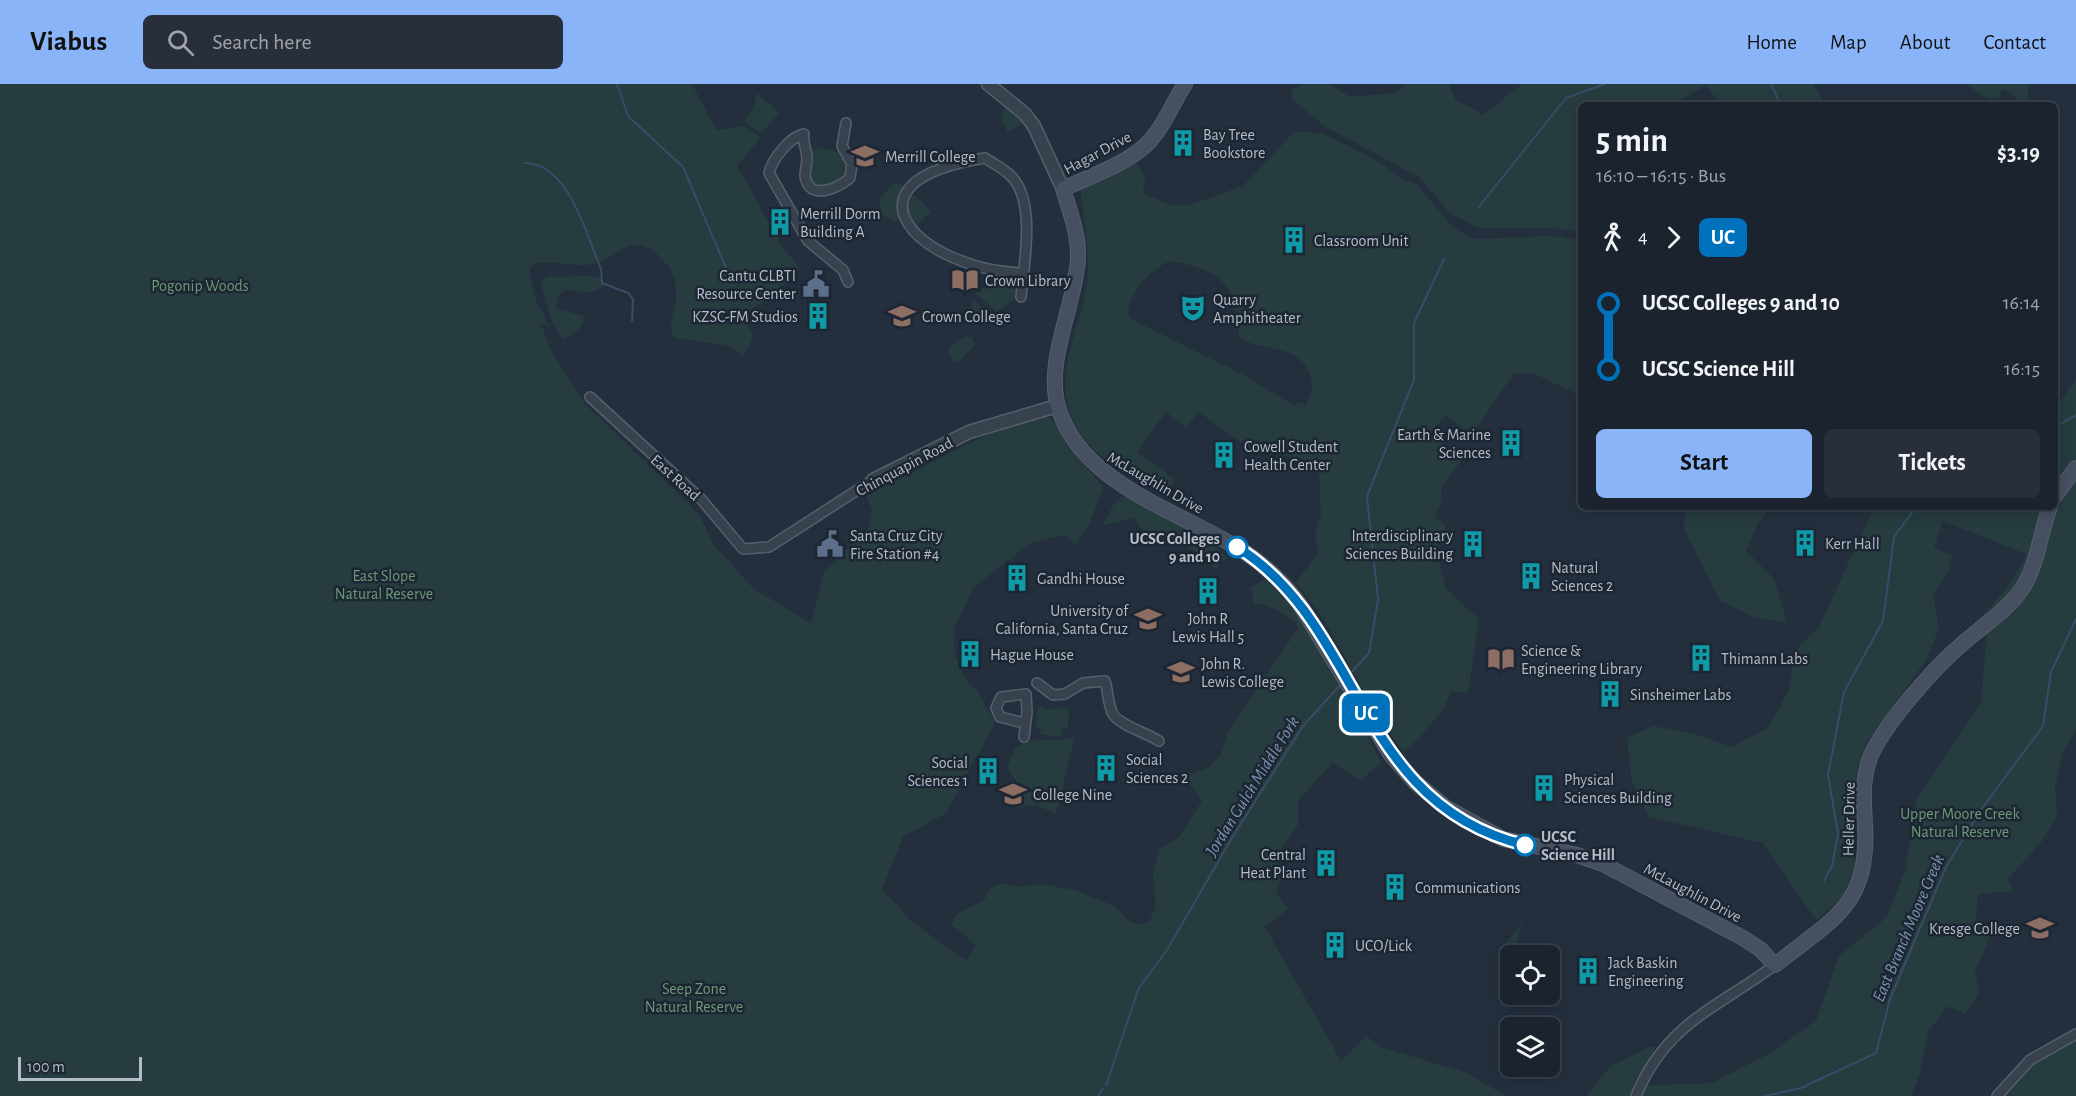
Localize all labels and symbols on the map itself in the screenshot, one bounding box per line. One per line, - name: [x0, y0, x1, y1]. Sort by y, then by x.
- place label: Bay Tree Bookstore: [1203, 127, 1265, 161]
- street label: Hagar Drive: [1061, 128, 1134, 177]
- building icon: Bay Tree Bookstore: [1168, 128, 1198, 158]
- school or university icon: Merrill College: [850, 141, 880, 171]
- place label: Merrill College: [885, 149, 976, 165]
- place label: Merrill Dorm Building A: [800, 206, 880, 240]
- building icon: Merrill Dorm Building A: [765, 207, 795, 237]
- building icon: Classroom Unit: [1279, 225, 1309, 255]
- place label: Classroom Unit: [1314, 233, 1409, 249]
- library icon: Crown Library: [950, 265, 980, 295]
- place label: Cantu GLBTI Resource Center: [696, 268, 797, 302]
- public building icon: Cantu GLBTI Resource Center: [801, 269, 831, 299]
- place label: Crown Library: [985, 273, 1071, 290]
- park label: Pogonip Woods: [151, 278, 249, 294]
- place label: Quarry Amphitheater: [1213, 292, 1302, 326]
- theatre icon: Quarry Amphitheater: [1178, 293, 1208, 323]
- building icon: KZSC-FM Studios: [803, 301, 833, 331]
- school or university icon: Crown College: [887, 301, 917, 331]
- place label: KZSC-FM Studios: [692, 309, 798, 325]
- place label: Crown College: [922, 309, 1011, 325]
- place label: Earth & Marine Sciences: [1397, 427, 1491, 461]
- building icon: Earth & Marine Sciences: [1496, 428, 1526, 458]
- street label: Chinquapin Road: [853, 435, 956, 499]
- place label: Cowell Student Health Center: [1244, 439, 1338, 473]
- building icon: Cowell Student Health Center: [1209, 440, 1239, 470]
- street label: McLaughlin Drive: [1105, 449, 1206, 517]
- street label: East Road: [648, 452, 703, 504]
- place label: Santa Cruz City Fire Station #4: [850, 528, 943, 562]
- place label: Interdisciplinary Sciences Building: [1345, 528, 1453, 562]
- building icon: Kerr Hall: [1790, 528, 1820, 558]
- public building icon: Santa Cruz City Fire Station #4: [815, 529, 845, 559]
- building icon: Interdisciplinary Sciences Building: [1458, 529, 1488, 559]
- place label: UCSC Colleges 9 and 10: [1130, 531, 1220, 565]
- marker: UCSC Colleges 9 and 10: [1226, 536, 1248, 558]
- place label: Kerr Hall: [1825, 536, 1880, 552]
- place label: Natural Sciences 2: [1551, 560, 1613, 594]
- building icon: Natural Sciences 2: [1516, 561, 1546, 591]
- building icon: Gandhi House: [1002, 563, 1032, 593]
- park label: East Slope Natural Reserve: [335, 568, 433, 602]
- place label: Gandhi House: [1037, 571, 1125, 587]
- building icon: John R Lewis Hall 5: [1193, 576, 1223, 606]
- place label: University of California, Santa Cruz: [995, 603, 1129, 637]
- school or university icon: University of California, Santa Cruz: [1133, 604, 1163, 634]
- place label: John R Lewis Hall 5: [1172, 611, 1244, 645]
- building icon: Hague House: [955, 639, 985, 669]
- place label: Science & Engineering Library: [1521, 643, 1642, 678]
- building icon: Thimann Labs: [1686, 643, 1716, 673]
- library icon: Science & Engineering Library: [1486, 644, 1516, 674]
- place label: Hague House: [990, 647, 1074, 663]
- place label: Thimann Labs: [1721, 651, 1808, 667]
- place label: John R. Lewis College: [1201, 656, 1284, 690]
- school or university icon: John R. Lewis College: [1166, 657, 1196, 687]
- building icon: Sinsheimer Labs: [1595, 679, 1625, 709]
- place label: Sinsheimer Labs: [1630, 687, 1731, 703]
- line badge: UC: [1339, 694, 1393, 732]
- water label: Jordan Gulch Middle Fork: [1202, 714, 1303, 860]
- place label: Social Sciences 2: [1126, 752, 1188, 786]
- building icon: Social Sciences 2: [1091, 753, 1121, 783]
- place label: Social Sciences 1: [908, 755, 968, 789]
- building icon: Social Sciences 1: [973, 756, 1003, 786]
- place label: Physical Sciences Building: [1564, 772, 1672, 806]
- building icon: Physical Sciences Building: [1529, 773, 1559, 803]
- school or university icon: College Nine: [998, 779, 1028, 809]
- street label: Heller Drive: [1840, 782, 1858, 856]
- place label: College Nine: [1033, 787, 1112, 803]
- park label: Upper Moore Creek Natural Reserve: [1900, 806, 2020, 840]
- place label: UCSC Science Hill: [1541, 829, 1615, 863]
- marker: UCSC Science Hill: [1514, 834, 1536, 856]
- place label: Central Heat Plant: [1240, 847, 1306, 881]
- building icon: Central Heat Plant: [1311, 848, 1341, 878]
- water label: East Branch Moore Creek: [1870, 852, 1948, 1005]
- street label: McLaughlin Drive: [1641, 860, 1744, 925]
- building icon: Communications: [1380, 872, 1410, 902]
- place label: Communications: [1415, 880, 1521, 896]
- school or university icon: Kresge College: [2025, 913, 2055, 943]
- place label: Kresge College: [1929, 921, 2020, 937]
- building icon: UCO/Lick: [1320, 930, 1350, 960]
- place label: UCO/Lick: [1355, 938, 1413, 954]
- place label: Jack Baskin Engineering: [1608, 955, 1684, 989]
- building icon: Jack Baskin Engineering: [1573, 956, 1603, 986]
- park label: Seep Zone Natural Reserve: [645, 981, 743, 1015]
- scale bar: [18, 1054, 142, 1082]

